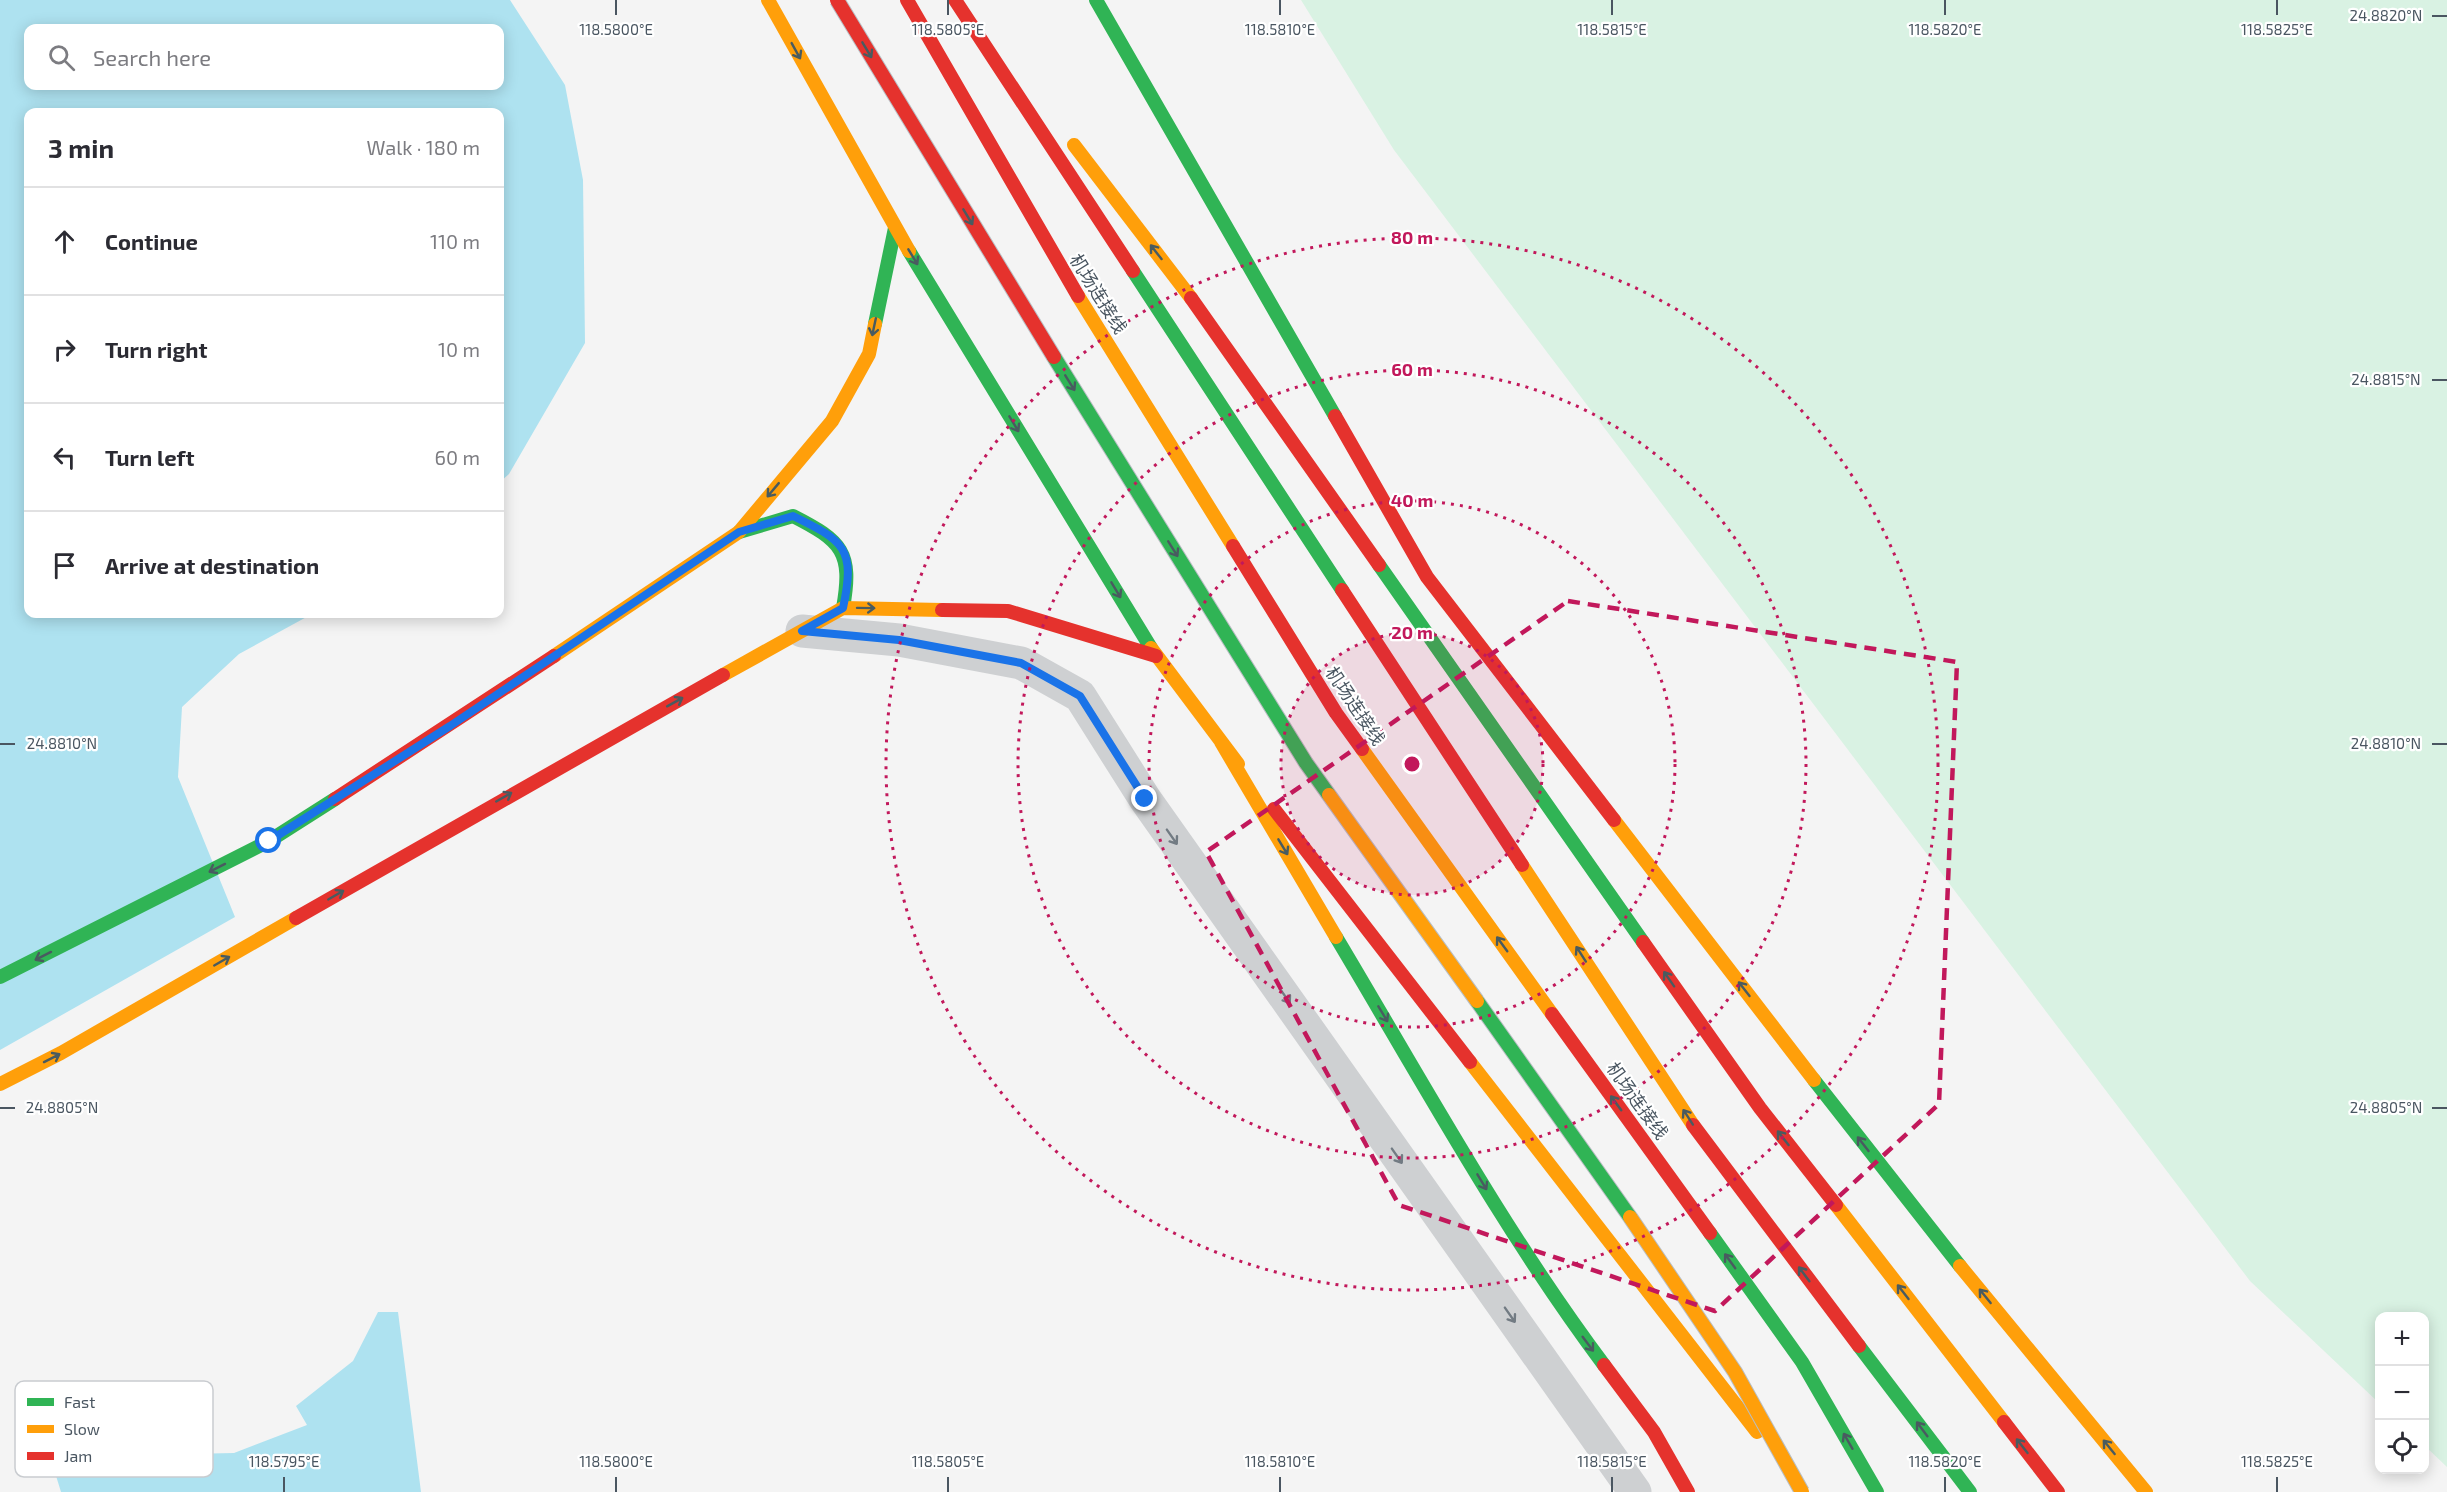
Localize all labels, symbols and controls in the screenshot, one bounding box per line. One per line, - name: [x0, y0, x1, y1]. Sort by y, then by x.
- text: 24.8820°N: [2350, 6, 2422, 24]
- text: 118.5800°E: [579, 20, 653, 38]
- text: 118.5805°E: [912, 20, 984, 38]
- text: 118.5810°E: [1245, 20, 1315, 38]
- text: 118.5815°E: [1577, 20, 1647, 38]
- text: 118.5820°E: [1909, 20, 1981, 38]
- text: 118.5825°E: [2241, 20, 2313, 38]
- search box: [24, 24, 504, 90]
- icon: search: [45, 41, 78, 74]
- one-way arrow: [862, 41, 874, 58]
- one-way arrow: [790, 42, 802, 59]
- text: Search here: [93, 44, 211, 70]
- text: 3 min: [48, 132, 114, 163]
- text: Walk · 180 m: [367, 135, 480, 159]
- one-way arrow: [963, 208, 975, 225]
- icon: ahead: [48, 225, 81, 258]
- text: 80 m: [1391, 226, 1433, 248]
- text: Continue: [105, 228, 198, 254]
- text: 110 m: [430, 229, 480, 253]
- one-way arrow: [1149, 244, 1162, 260]
- one-way arrow: [907, 248, 919, 265]
- street label: 机场连接线: [1066, 249, 1132, 337]
- one-way arrow: [868, 317, 880, 336]
- icon: right: [48, 333, 81, 366]
- text: Turn right: [105, 336, 207, 362]
- text: 10 m: [438, 337, 480, 361]
- text: 60 m: [1391, 358, 1433, 380]
- text: 24.8815°N: [2351, 370, 2421, 388]
- one-way arrow: [1064, 374, 1076, 391]
- one-way arrow: [1008, 415, 1020, 432]
- icon: left: [48, 441, 81, 474]
- text: Turn left: [105, 444, 194, 470]
- text: 60 m: [435, 445, 480, 469]
- one-way arrow: [767, 482, 780, 498]
- text: 40 m: [1391, 489, 1433, 511]
- one-way arrow: [1168, 540, 1180, 557]
- icon: arrive: [48, 549, 81, 582]
- text: Arrive at destination: [105, 552, 319, 578]
- one-way arrow: [1110, 581, 1122, 598]
- one-way arrow: [855, 602, 875, 614]
- text: 20 m: [1391, 621, 1433, 643]
- street label: 机场连接线: [1322, 662, 1390, 749]
- one-way arrow: [665, 696, 683, 707]
- text: 24.8810°N: [27, 734, 97, 752]
- text: 24.8810°N: [2351, 734, 2421, 752]
- centre of rings: [1402, 754, 1422, 774]
- route end: [1131, 785, 1157, 811]
- one-way arrow: [495, 791, 512, 803]
- route start: [255, 827, 281, 853]
- one-way arrow: [1166, 829, 1178, 845]
- one-way arrow: [1278, 838, 1290, 855]
- one-way arrow: [208, 862, 226, 874]
- one-way arrow: [326, 889, 344, 900]
- one-way arrow: [1496, 937, 1508, 953]
- one-way arrow: [1575, 946, 1587, 963]
- one-way arrow: [34, 950, 52, 962]
- one-way arrow: [212, 955, 230, 966]
- one-way arrow: [1663, 972, 1675, 988]
- one-way arrow: [1738, 982, 1751, 998]
- one-way arrow: [1278, 988, 1291, 1004]
- one-way arrow: [1377, 1005, 1389, 1022]
- one-way arrow: [43, 1051, 61, 1063]
- street label: 机场连接线: [1602, 1058, 1673, 1143]
- one-way arrow: [1610, 1095, 1622, 1111]
- text: 24.8805°N: [26, 1098, 98, 1116]
- text: 24.8805°N: [2350, 1098, 2422, 1116]
- one-way arrow: [1682, 1109, 1694, 1126]
- one-way arrow: [1776, 1130, 1789, 1146]
- one-way arrow: [1857, 1136, 1870, 1152]
- one-way arrow: [1391, 1147, 1403, 1163]
- one-way arrow: [1477, 1173, 1489, 1190]
- one-way arrow: [1724, 1253, 1736, 1269]
- one-way arrow: [1797, 1266, 1810, 1282]
- one-way arrow: [1896, 1284, 1909, 1300]
- one-way arrow: [1979, 1288, 1992, 1304]
- one-way arrow: [1504, 1306, 1516, 1322]
- map controls: [2375, 1312, 2429, 1474]
- button: +: [2375, 1312, 2429, 1366]
- one-way arrow: [1581, 1335, 1594, 1351]
- button: −: [2375, 1366, 2429, 1420]
- legend: [15, 1381, 213, 1477]
- text: Fast: [64, 1392, 95, 1411]
- text: Slow: [64, 1419, 100, 1438]
- button: locate: [2375, 1420, 2429, 1474]
- one-way arrow: [1915, 1421, 1928, 1437]
- one-way arrow: [1842, 1433, 1854, 1450]
- one-way arrow: [2016, 1438, 2029, 1454]
- one-way arrow: [2102, 1440, 2116, 1455]
- text: Jam: [64, 1446, 92, 1465]
- text: 118.5795°E: [249, 1452, 319, 1470]
- text: 118.5800°E: [579, 1452, 653, 1470]
- text: 118.5805°E: [912, 1452, 984, 1470]
- text: 118.5810°E: [1245, 1452, 1315, 1470]
- text: 118.5815°E: [1577, 1452, 1647, 1470]
- text: 118.5820°E: [1909, 1452, 1981, 1470]
- text: 118.5825°E: [2241, 1452, 2313, 1470]

